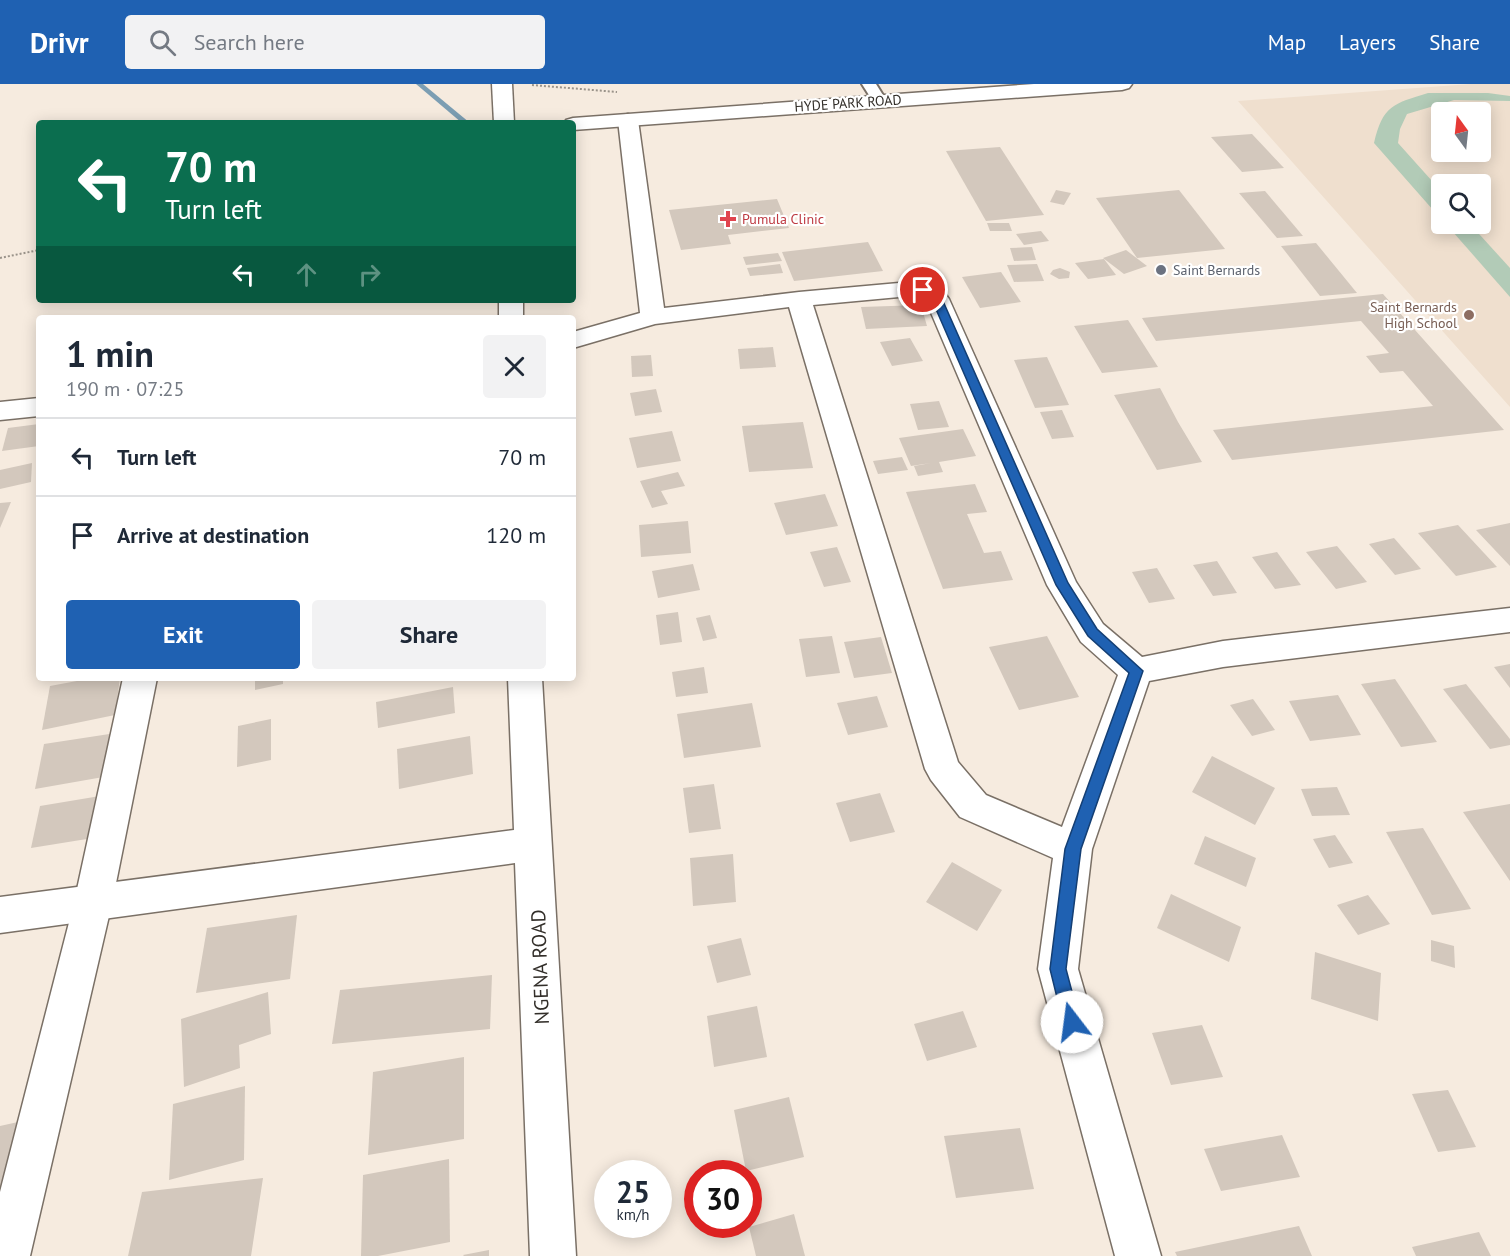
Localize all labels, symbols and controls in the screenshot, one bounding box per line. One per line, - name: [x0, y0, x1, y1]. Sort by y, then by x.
- search box: [125, 15, 545, 69]
- text: Drivr: [30, 24, 89, 61]
- icon: search: [146, 26, 179, 59]
- text: Search here: [194, 28, 305, 56]
- text: Map: [1268, 29, 1306, 56]
- text: Layers: [1339, 29, 1396, 56]
- text: Share: [1429, 29, 1480, 56]
- street label: HYDE PARK ROAD: [794, 90, 902, 116]
- north arrow: [1431, 102, 1491, 162]
- map controls: [1431, 102, 1491, 234]
- text: 70 m: [165, 139, 257, 194]
- icon: left: [66, 144, 144, 222]
- button: search: [1431, 174, 1491, 234]
- text: Turn left: [165, 192, 262, 226]
- marker: Pumula Clinic: [719, 210, 737, 228]
- place label: Pumula Clinic: [742, 210, 824, 228]
- icon: left: [227, 258, 260, 291]
- icon: ahead: [290, 258, 323, 291]
- icon: right: [353, 258, 386, 291]
- place label: Saint Bernards: [1173, 261, 1260, 279]
- marker: Saint Bernards: [1154, 263, 1168, 277]
- pin: [897, 264, 948, 315]
- icon: arrive: [906, 273, 939, 306]
- place label: Saint Bernards High School: [1370, 298, 1457, 332]
- marker: Saint Bernards High School: [1462, 308, 1476, 322]
- text: 1 min: [66, 330, 154, 377]
- button: close: [483, 335, 546, 398]
- text: 190 m · 07:25: [66, 376, 184, 402]
- icon: left: [66, 441, 99, 474]
- text: Turn left: [117, 443, 197, 471]
- text: 70 m: [498, 443, 546, 471]
- icon: arrive: [66, 519, 99, 552]
- text: Arrive at destination: [117, 521, 309, 549]
- text: 120 m: [486, 521, 546, 549]
- button: Exit: [66, 600, 300, 669]
- button: Share: [312, 600, 546, 669]
- street label: NGENA ROAD: [525, 909, 555, 1025]
- position arrow: [1040, 990, 1104, 1054]
- speed limit sign: 30: [684, 1160, 762, 1238]
- text: 25: [616, 1172, 650, 1211]
- text: km/h: [617, 1205, 649, 1224]

